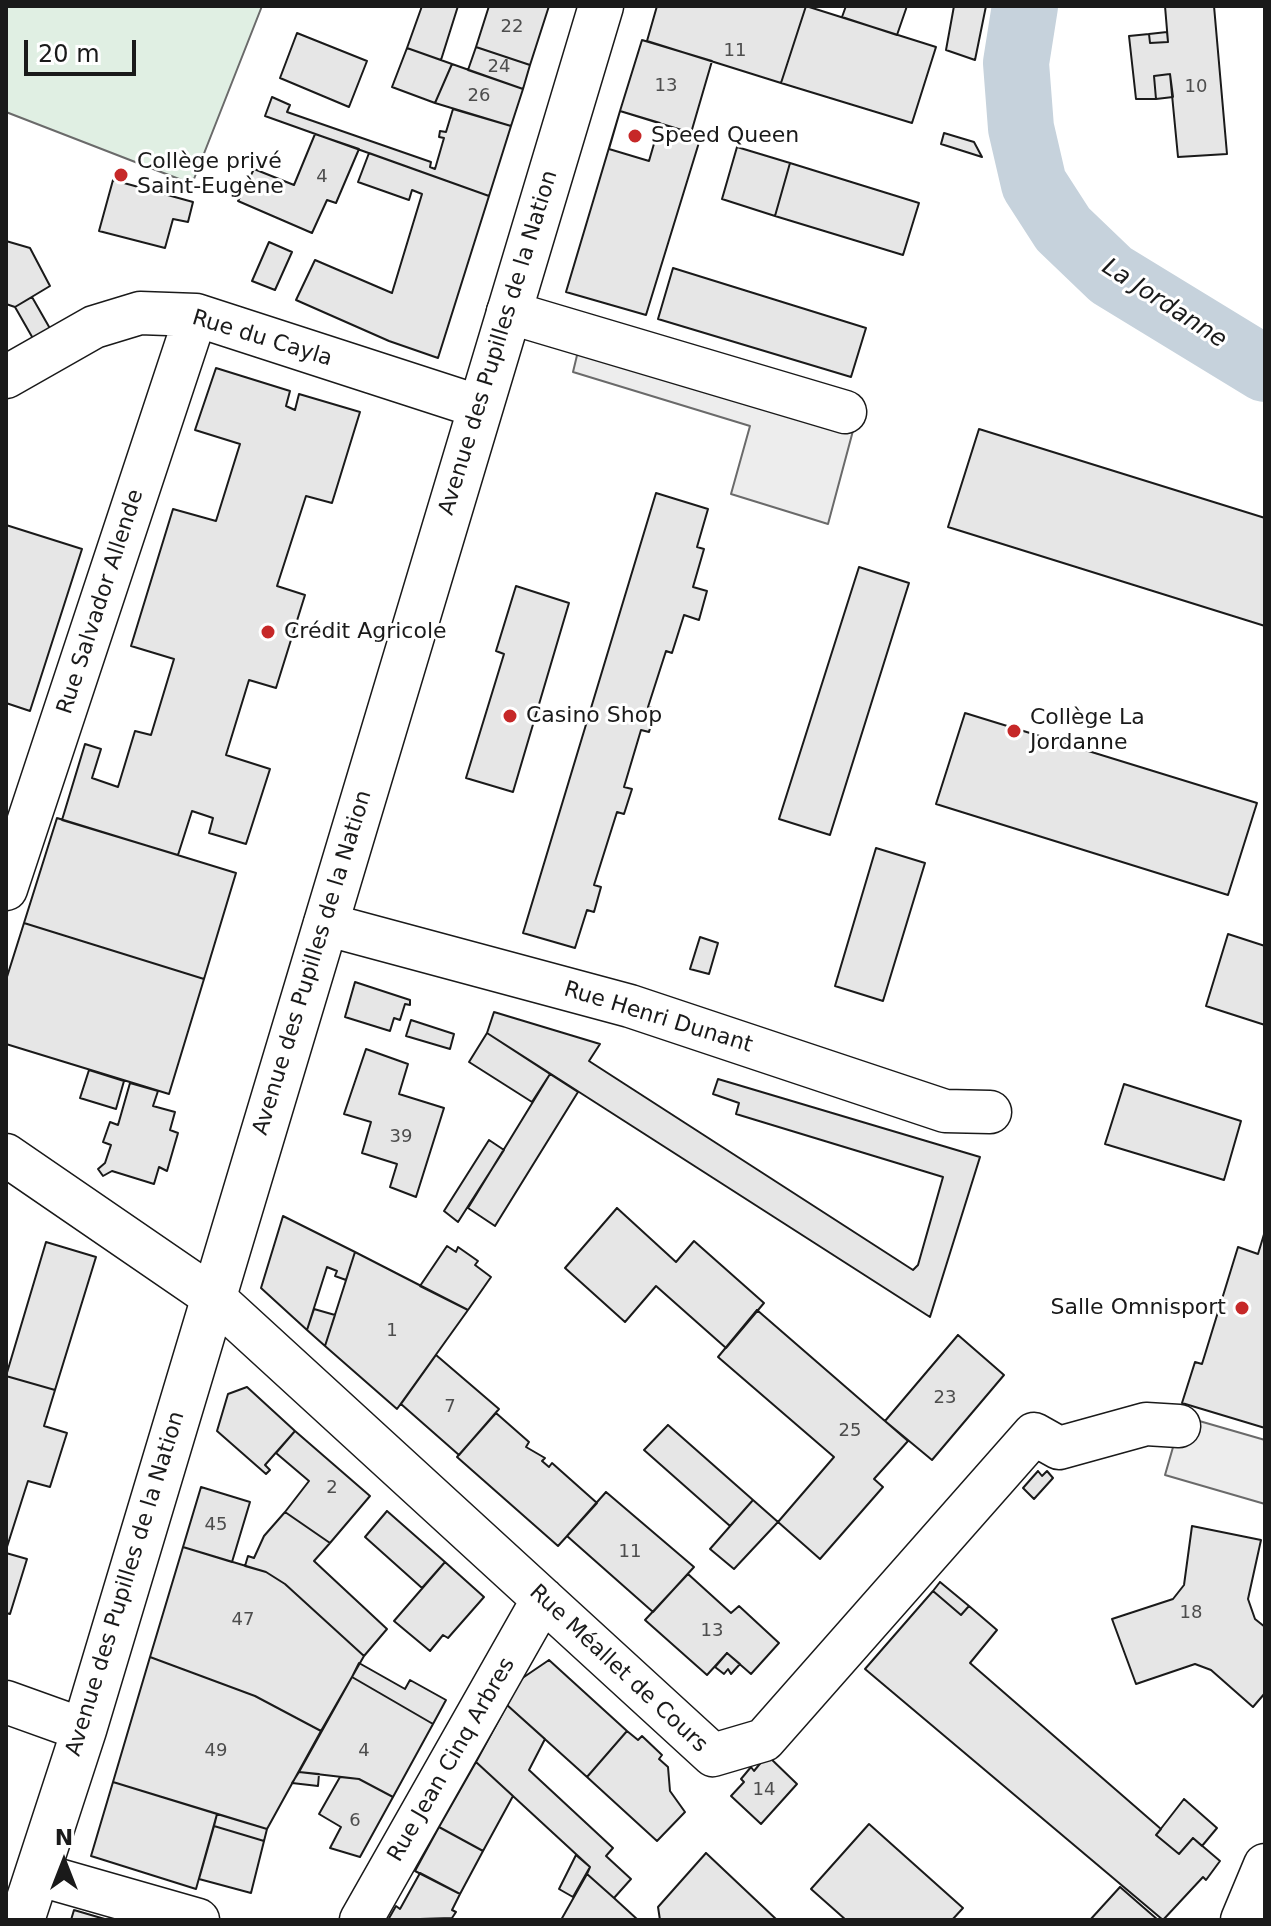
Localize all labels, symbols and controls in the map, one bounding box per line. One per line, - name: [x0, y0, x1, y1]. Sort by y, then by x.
- house number: 22: [501, 16, 523, 38]
- scale bar: [28, 24, 140, 74]
- text: 20 m: [38, 40, 100, 68]
- house number: 11: [724, 40, 746, 62]
- house number: 24: [488, 56, 510, 78]
- house number: 13: [655, 75, 677, 97]
- house number: 10: [1185, 76, 1207, 98]
- house number: 26: [468, 85, 490, 107]
- place label: Speed Queen: [651, 123, 799, 149]
- marker: Speed Queen: [626, 127, 644, 145]
- place label: Collège privé Saint-Eugène: [137, 149, 284, 200]
- marker: Collège privé Saint-Eugène: [112, 166, 130, 184]
- house number: 4: [316, 166, 328, 188]
- street label: Avenue des Pupilles de la Nation: [434, 168, 564, 518]
- water label: La Jordanne: [1096, 253, 1232, 355]
- street label: Rue du Cayla: [189, 305, 335, 373]
- street label: Rue Salvador Allende: [52, 486, 150, 718]
- place label: Crédit Agricole: [284, 619, 447, 645]
- marker: Crédit Agricole: [259, 623, 277, 641]
- place label: Casino Shop: [526, 703, 662, 729]
- place label: Collège La Jordanne: [1030, 705, 1145, 756]
- marker: Casino Shop: [501, 707, 519, 725]
- marker: Collège La Jordanne: [1005, 722, 1023, 740]
- street label: Avenue des Pupilles de la Nation: [248, 788, 378, 1138]
- street label: Rue Henri Dunant: [561, 977, 755, 1059]
- house number: 39: [390, 1126, 412, 1148]
- place label: Salle Omnisport: [1050, 1295, 1226, 1321]
- marker: Salle Omnisport: [1233, 1299, 1251, 1317]
- house number: 1: [386, 1320, 398, 1342]
- house number: 23: [934, 1387, 956, 1409]
- house number: 7: [444, 1396, 456, 1418]
- street label: Avenue des Pupilles de la Nation: [61, 1409, 191, 1759]
- house number: 25: [839, 1420, 861, 1442]
- house number: 2: [326, 1477, 338, 1499]
- house number: 45: [205, 1514, 227, 1536]
- house number: 11: [619, 1541, 641, 1563]
- street label: Rue Méallet de Cours: [523, 1580, 713, 1758]
- house number: 18: [1180, 1602, 1202, 1624]
- house number: 47: [232, 1609, 254, 1631]
- house number: 13: [701, 1620, 723, 1642]
- street label: Rue Jean Cinq Arbres: [383, 1653, 521, 1867]
- house number: 49: [205, 1740, 227, 1762]
- house number: 4: [358, 1740, 370, 1762]
- house number: 14: [753, 1779, 775, 1801]
- house number: 6: [349, 1810, 361, 1832]
- north arrow: [24, 1822, 104, 1902]
- text: N: [55, 1825, 73, 1850]

